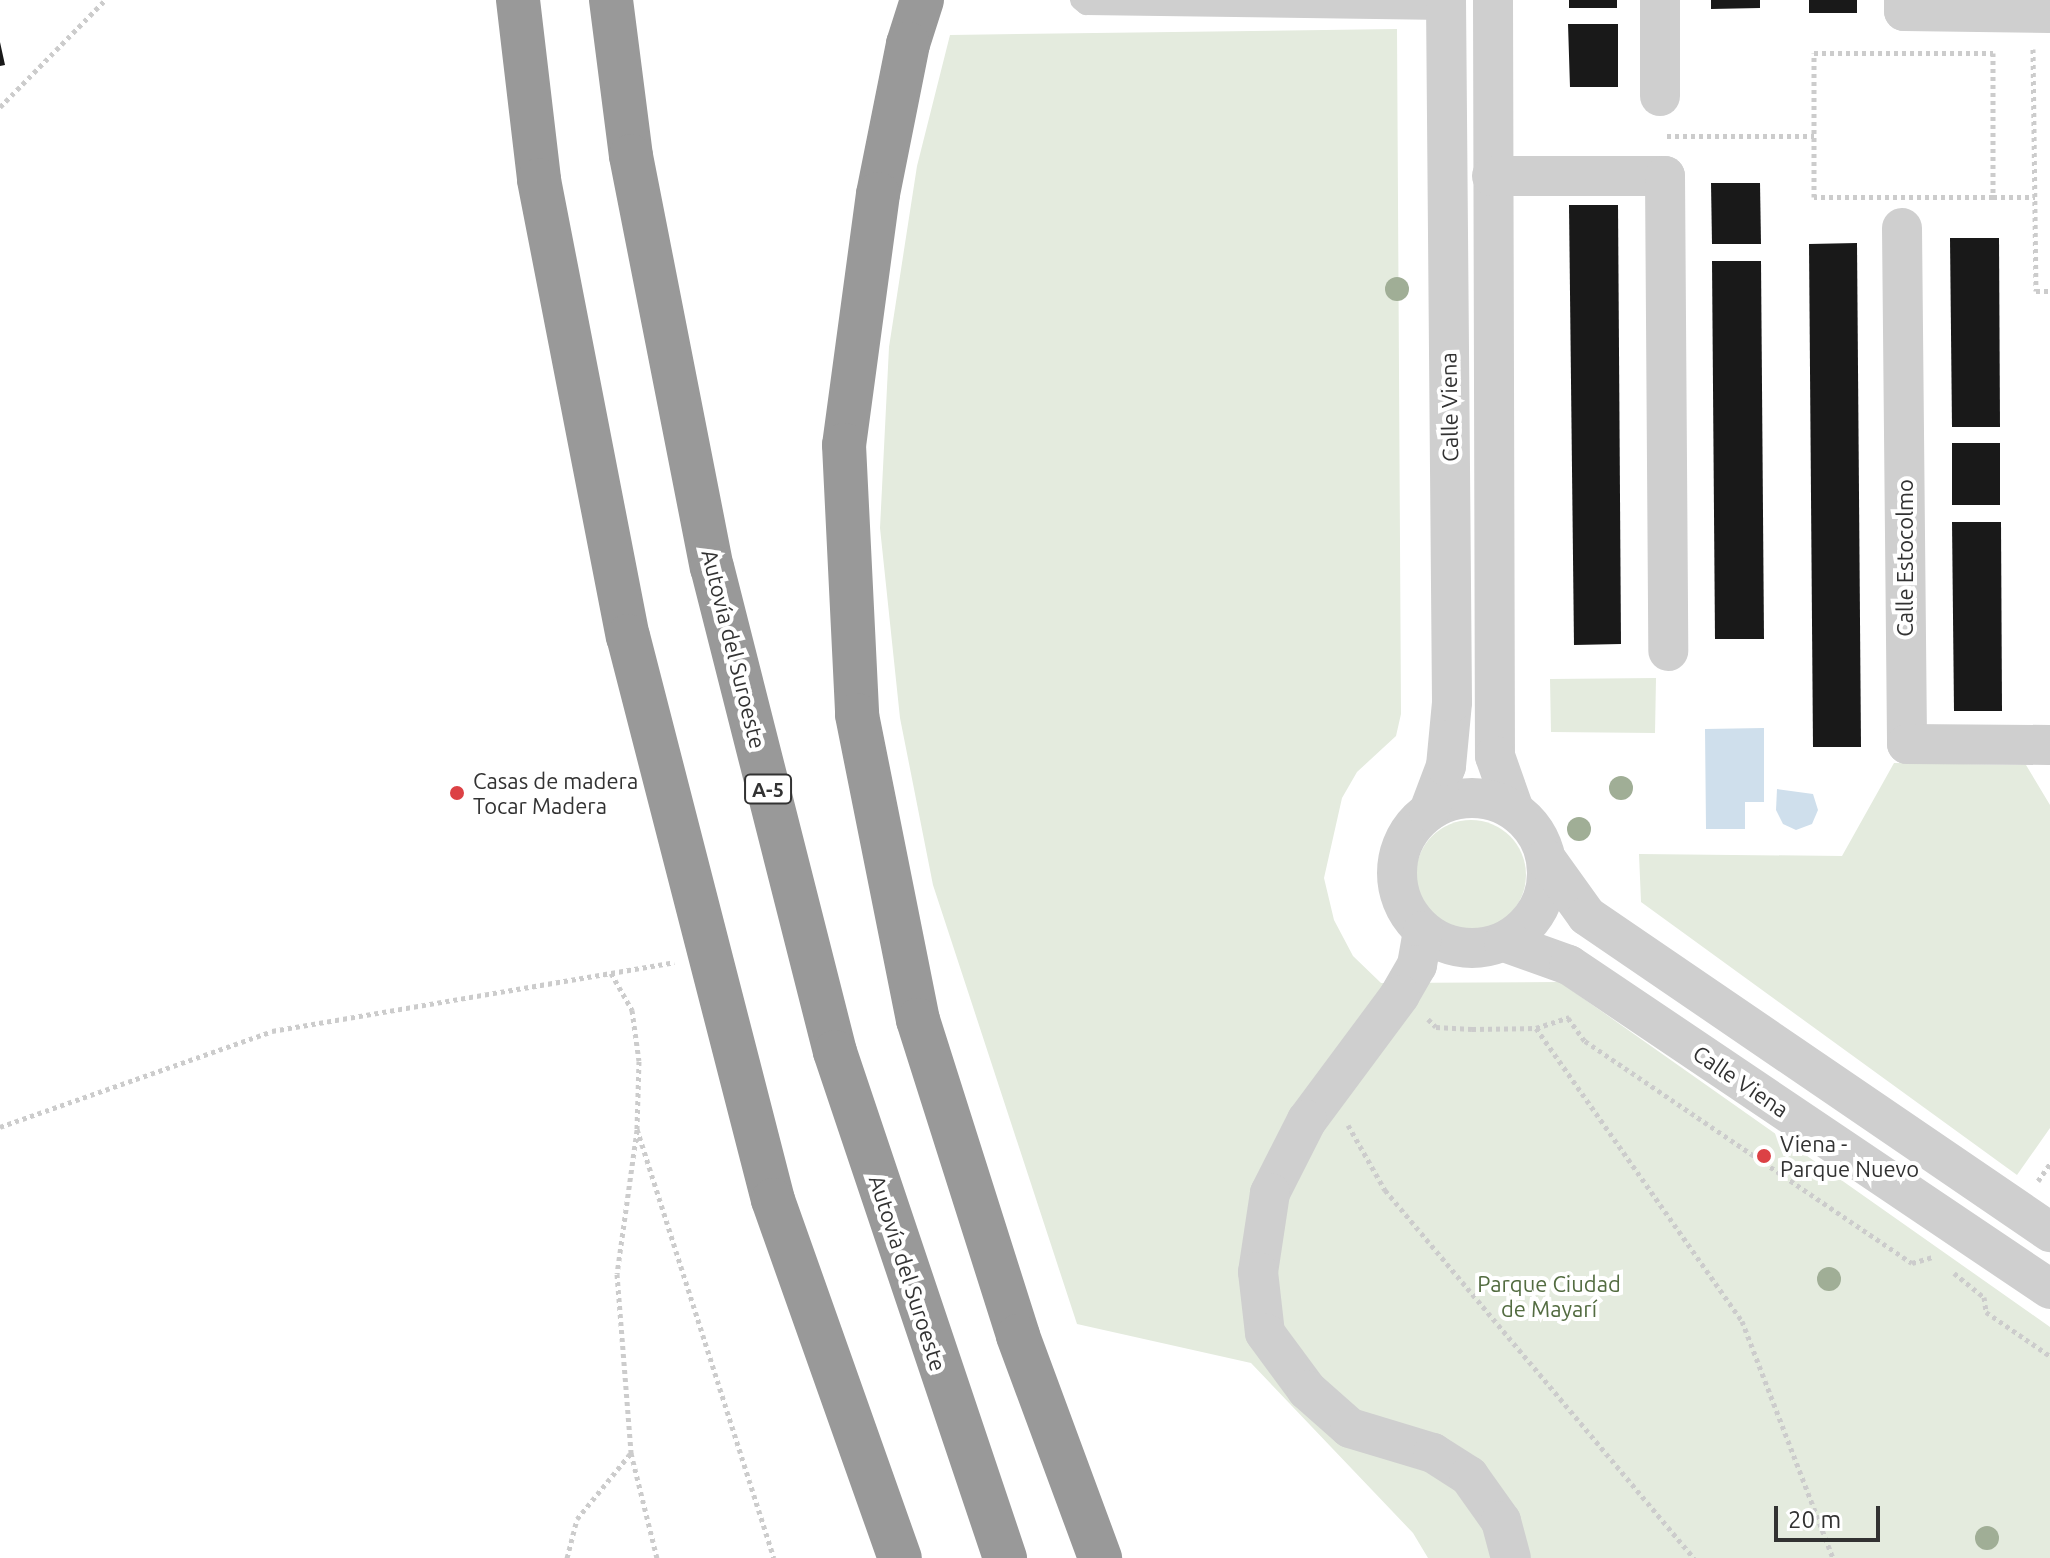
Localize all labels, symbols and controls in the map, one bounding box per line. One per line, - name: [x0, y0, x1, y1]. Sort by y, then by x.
- street label: Calle Viena: [1435, 352, 1463, 462]
- street label: Calle Estocolmo: [1892, 479, 1918, 637]
- street label: Autovía del Suroeste: [696, 547, 772, 751]
- place label: Casas de madera Tocar Madera: [473, 767, 638, 818]
- road number: A-5: [744, 773, 792, 805]
- marker: Casas de madera Tocar Madera: [448, 784, 466, 802]
- street label: Calle Viena: [1688, 1039, 1794, 1123]
- place label: Viena - Parque Nuevo: [1780, 1130, 1919, 1182]
- marker: Viena - Parque Nuevo: [1755, 1147, 1773, 1165]
- street label: Autovía del Suroeste: [864, 1172, 952, 1374]
- park label: Parque Ciudad de Mayarí: [1477, 1270, 1621, 1322]
- scale bar: [1778, 1490, 1884, 1540]
- text: 20 m: [1788, 1506, 1841, 1533]

